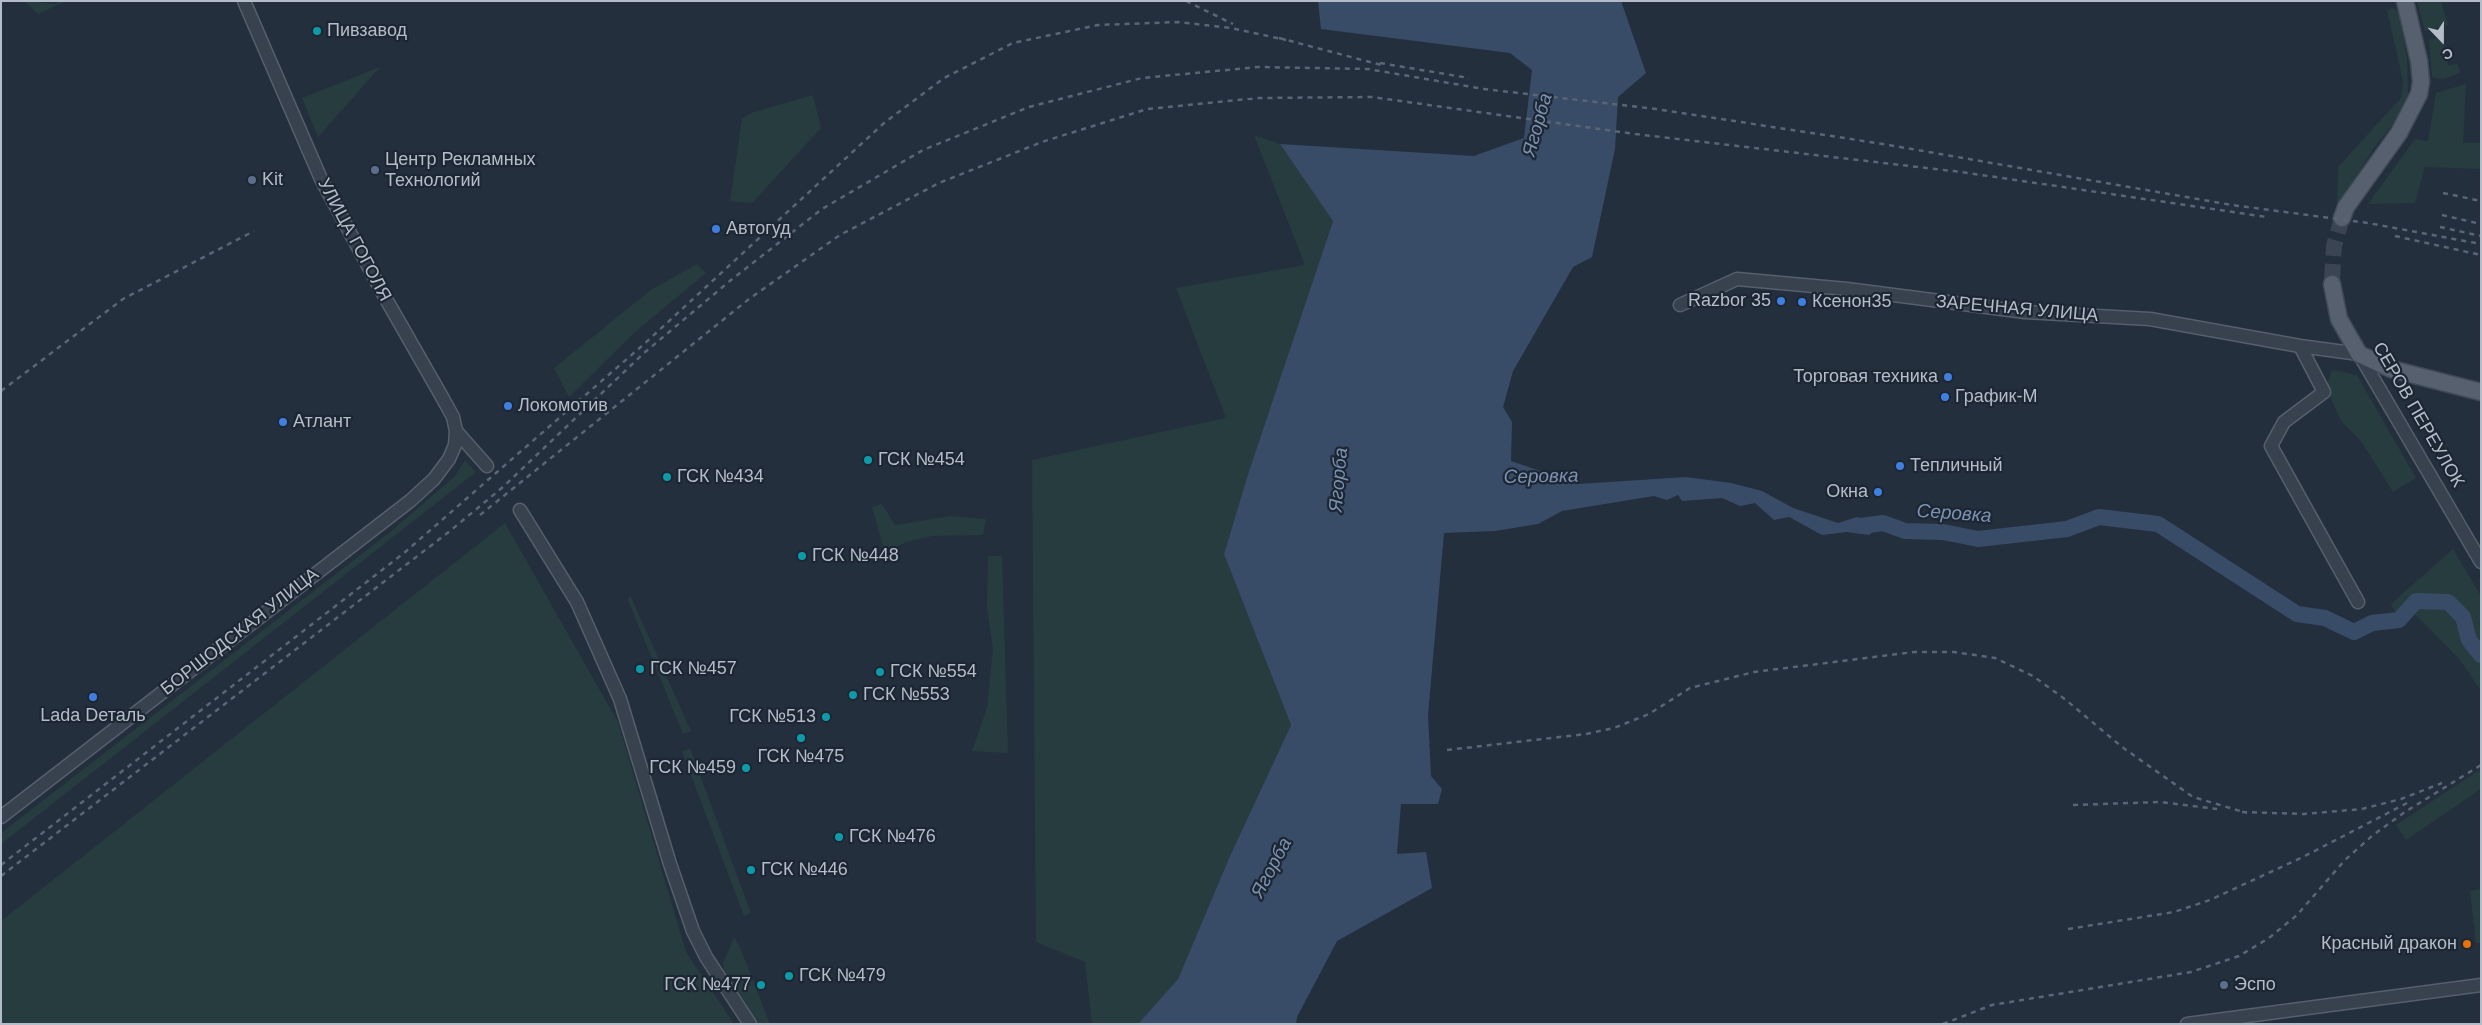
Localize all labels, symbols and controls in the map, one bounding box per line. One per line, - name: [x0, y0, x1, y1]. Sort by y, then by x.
- north arrow: [2417, 15, 2467, 65]
- place label: Пивзавод: [327, 20, 407, 42]
- marker: Пивзавод: [311, 25, 323, 37]
- text: С: [2440, 45, 2455, 63]
- water label: Ягорба: [1518, 91, 1558, 159]
- place label: Центр Рекламных Технологий: [385, 149, 536, 192]
- marker: Центр Рекламных Технологий: [369, 164, 381, 176]
- place label: Kit: [262, 169, 283, 191]
- marker: Kit: [246, 174, 258, 186]
- street label: УЛИЦА ГОГОЛЯ: [313, 175, 395, 305]
- place label: Автогуд: [726, 218, 791, 240]
- marker: Автогуд: [710, 223, 722, 235]
- place label: Razbor 35: [1688, 290, 1771, 312]
- place label: Ксенон35: [1812, 291, 1891, 313]
- street label: ЗАРЕЧНАЯ УЛИЦА: [1935, 291, 2099, 327]
- marker: Razbor 35: [1775, 295, 1787, 307]
- marker: Ксенон35: [1796, 296, 1808, 308]
- street label: СЕРОВ ПЕРЕУЛОК: [2368, 339, 2468, 491]
- place label: Торговая техника: [1793, 366, 1938, 388]
- marker: Торговая техника: [1942, 371, 1954, 383]
- place label: График-М: [1955, 386, 2037, 408]
- marker: График-М: [1939, 391, 1951, 403]
- place label: Локомотив: [518, 395, 608, 417]
- marker: Локомотив: [502, 400, 514, 412]
- place label: Атлант: [293, 411, 351, 433]
- marker: Атлант: [277, 416, 289, 428]
- water label: Ягорба: [1325, 447, 1353, 513]
- place label: ГСК №454: [878, 449, 965, 471]
- marker: ГСК №454: [862, 454, 874, 466]
- place label: Тепличный: [1910, 455, 2003, 477]
- marker: Тепличный: [1894, 460, 1906, 472]
- water label: Серовка: [1503, 465, 1579, 489]
- place label: ГСК №434: [677, 466, 764, 488]
- marker: ГСК №434: [661, 471, 673, 483]
- place label: Окна: [1826, 481, 1868, 503]
- marker: Окна: [1872, 486, 1884, 498]
- water label: Серовка: [1916, 500, 1992, 528]
- place label: ГСК №448: [812, 545, 899, 567]
- marker: ГСК №448: [796, 550, 808, 562]
- street label: БОРШОДСКАЯ УЛИЦА: [157, 564, 323, 700]
- place label: ГСК №457: [650, 658, 737, 680]
- place label: ГСК №554: [890, 661, 977, 683]
- marker: ГСК №457: [634, 663, 646, 675]
- marker: ГСК №554: [874, 666, 886, 678]
- place label: ГСК №553: [863, 684, 950, 706]
- marker: ГСК №553: [847, 689, 859, 701]
- marker: Lada Dеталь: [87, 691, 99, 703]
- place label: Lada Dеталь: [40, 705, 146, 727]
- place label: ГСК №513: [729, 706, 816, 728]
- marker: ГСК №513: [820, 711, 832, 723]
- marker: ГСК №475: [795, 732, 807, 744]
- place label: ГСК №475: [758, 746, 844, 768]
- place label: ГСК №459: [649, 757, 736, 779]
- marker: ГСК №459: [740, 762, 752, 774]
- place label: ГСК №476: [849, 826, 936, 848]
- marker: ГСК №476: [833, 831, 845, 843]
- water label: Ягорба: [1247, 834, 1297, 902]
- place label: ГСК №446: [761, 859, 848, 881]
- marker: ГСК №446: [745, 864, 757, 876]
- place label: Красный дракон: [2321, 933, 2457, 955]
- marker: Красный дракон: [2461, 938, 2473, 950]
- place label: ГСК №479: [799, 965, 886, 987]
- marker: ГСК №479: [783, 970, 795, 982]
- place label: ГСК №477: [664, 974, 751, 996]
- place label: Эспо: [2234, 974, 2276, 996]
- marker: ГСК №477: [755, 979, 767, 991]
- marker: Эспо: [2218, 979, 2230, 991]

